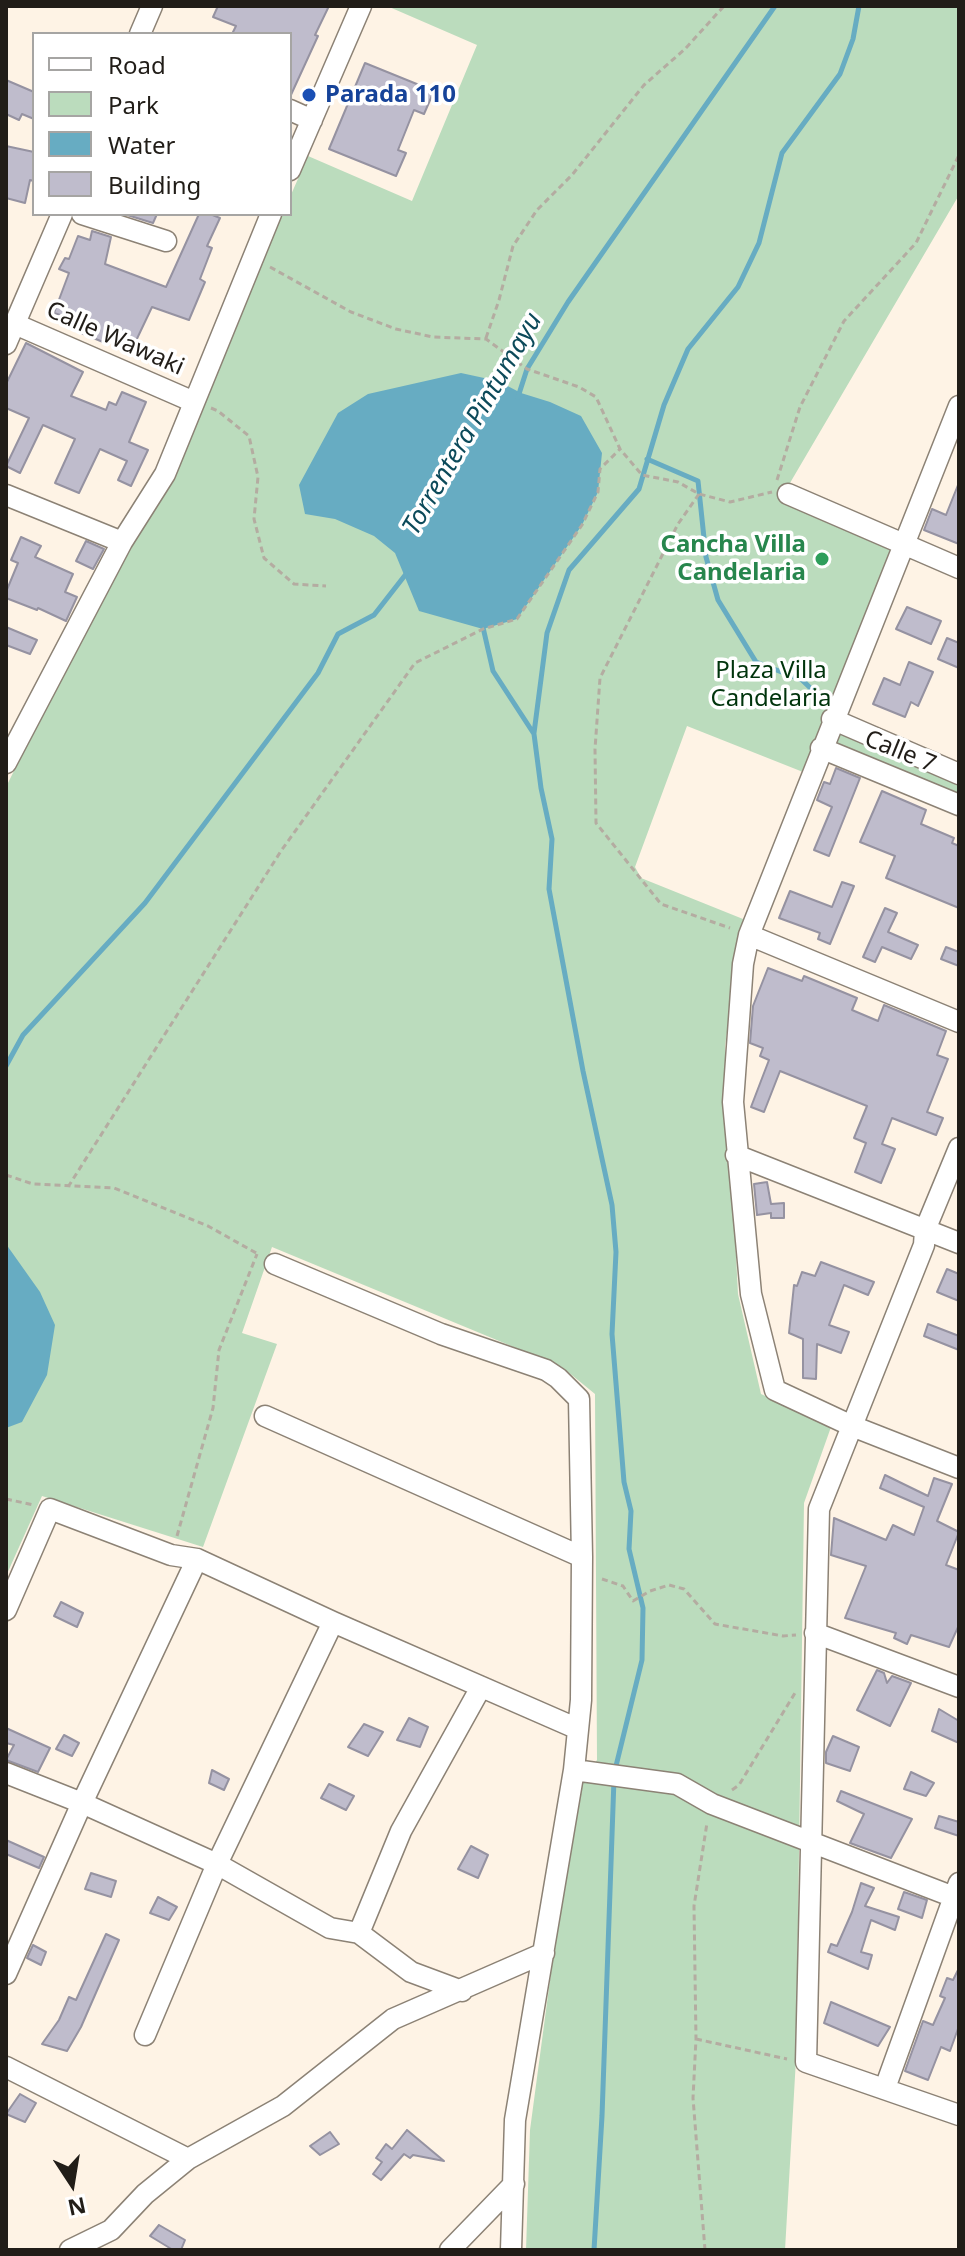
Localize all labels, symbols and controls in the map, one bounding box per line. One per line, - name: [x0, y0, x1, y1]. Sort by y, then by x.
- legend: [32, 32, 292, 216]
- text: Road: [108, 48, 166, 81]
- place label: Parada 110: [325, 81, 456, 109]
- marker: Parada 110: [300, 86, 318, 104]
- text: Park: [108, 88, 159, 121]
- text: Water: [108, 128, 175, 161]
- text: Building: [108, 168, 201, 201]
- street label: Calle Wawaki: [42, 296, 188, 382]
- water label: Torrentera Pintumayu: [397, 307, 549, 541]
- place label: Cancha Villa Candelaria: [661, 531, 806, 587]
- marker: Cancha Villa Candelaria: [813, 550, 831, 568]
- park label: Plaza Villa Candelaria: [711, 657, 831, 713]
- street label: Calle 7: [860, 725, 940, 779]
- north arrow: [32, 2144, 112, 2224]
- text: N: [65, 2191, 89, 2224]

